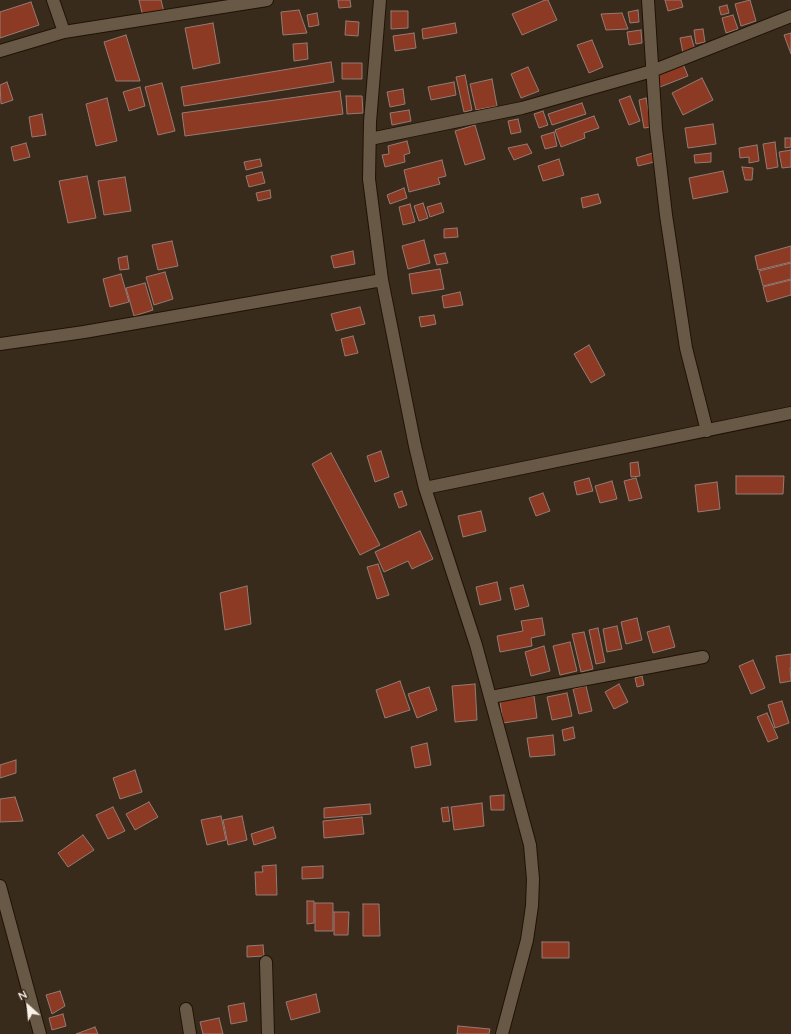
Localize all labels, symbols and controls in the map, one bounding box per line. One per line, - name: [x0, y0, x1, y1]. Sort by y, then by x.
- north arrow: [8, 986, 48, 1026]
- text: N: [16, 987, 29, 1003]

